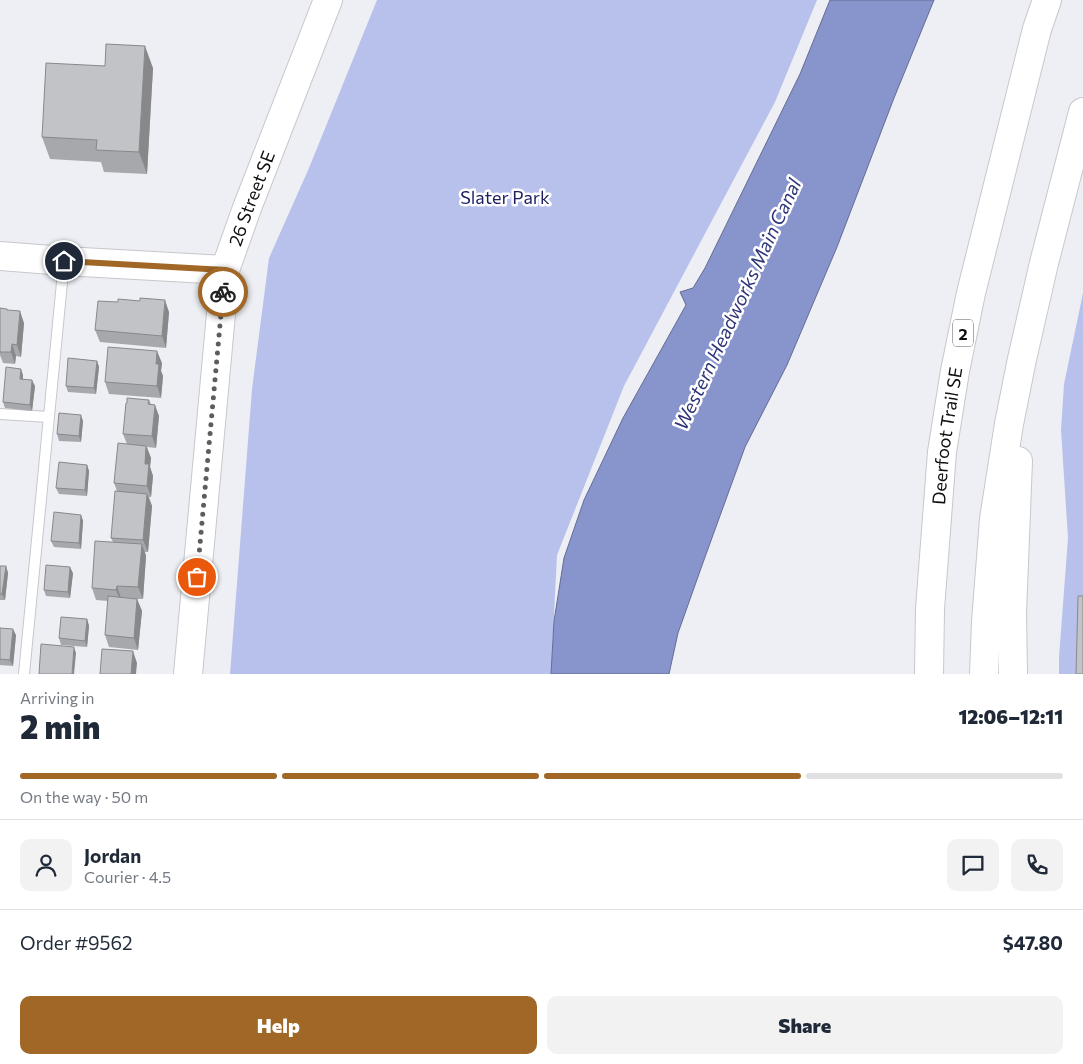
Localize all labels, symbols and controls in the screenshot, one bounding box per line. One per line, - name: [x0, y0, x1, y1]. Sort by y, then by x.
- street label: 26 Street SE: [223, 148, 279, 249]
- water label: Western Headworks Main Canal: [669, 174, 806, 433]
- park label: Slater Park: [460, 186, 550, 208]
- pin: [43, 240, 85, 282]
- icon: home: [50, 247, 78, 275]
- courier: [198, 267, 248, 317]
- icon: bike: [209, 278, 237, 306]
- road number: 2: [953, 319, 973, 346]
- street label: Deerfoot Trail SE: [927, 365, 966, 506]
- pin: [176, 556, 218, 598]
- icon: bag: [183, 563, 211, 591]
- text: Arriving in: [20, 688, 94, 707]
- text: 12:06–12:11: [958, 705, 1063, 728]
- text: 2 min: [20, 706, 100, 746]
- text: On the way · 50 m: [20, 787, 148, 806]
- button: person: [20, 839, 72, 891]
- button: chat: [947, 839, 999, 891]
- button: phone: [1011, 839, 1063, 891]
- text: Jordan: [84, 844, 141, 867]
- text: Courier · 4.5: [84, 867, 171, 886]
- text: Order #9562: [20, 931, 132, 954]
- text: $47.80: [1003, 931, 1063, 954]
- button: Help: [20, 996, 537, 1054]
- button: Share: [547, 996, 1063, 1054]

